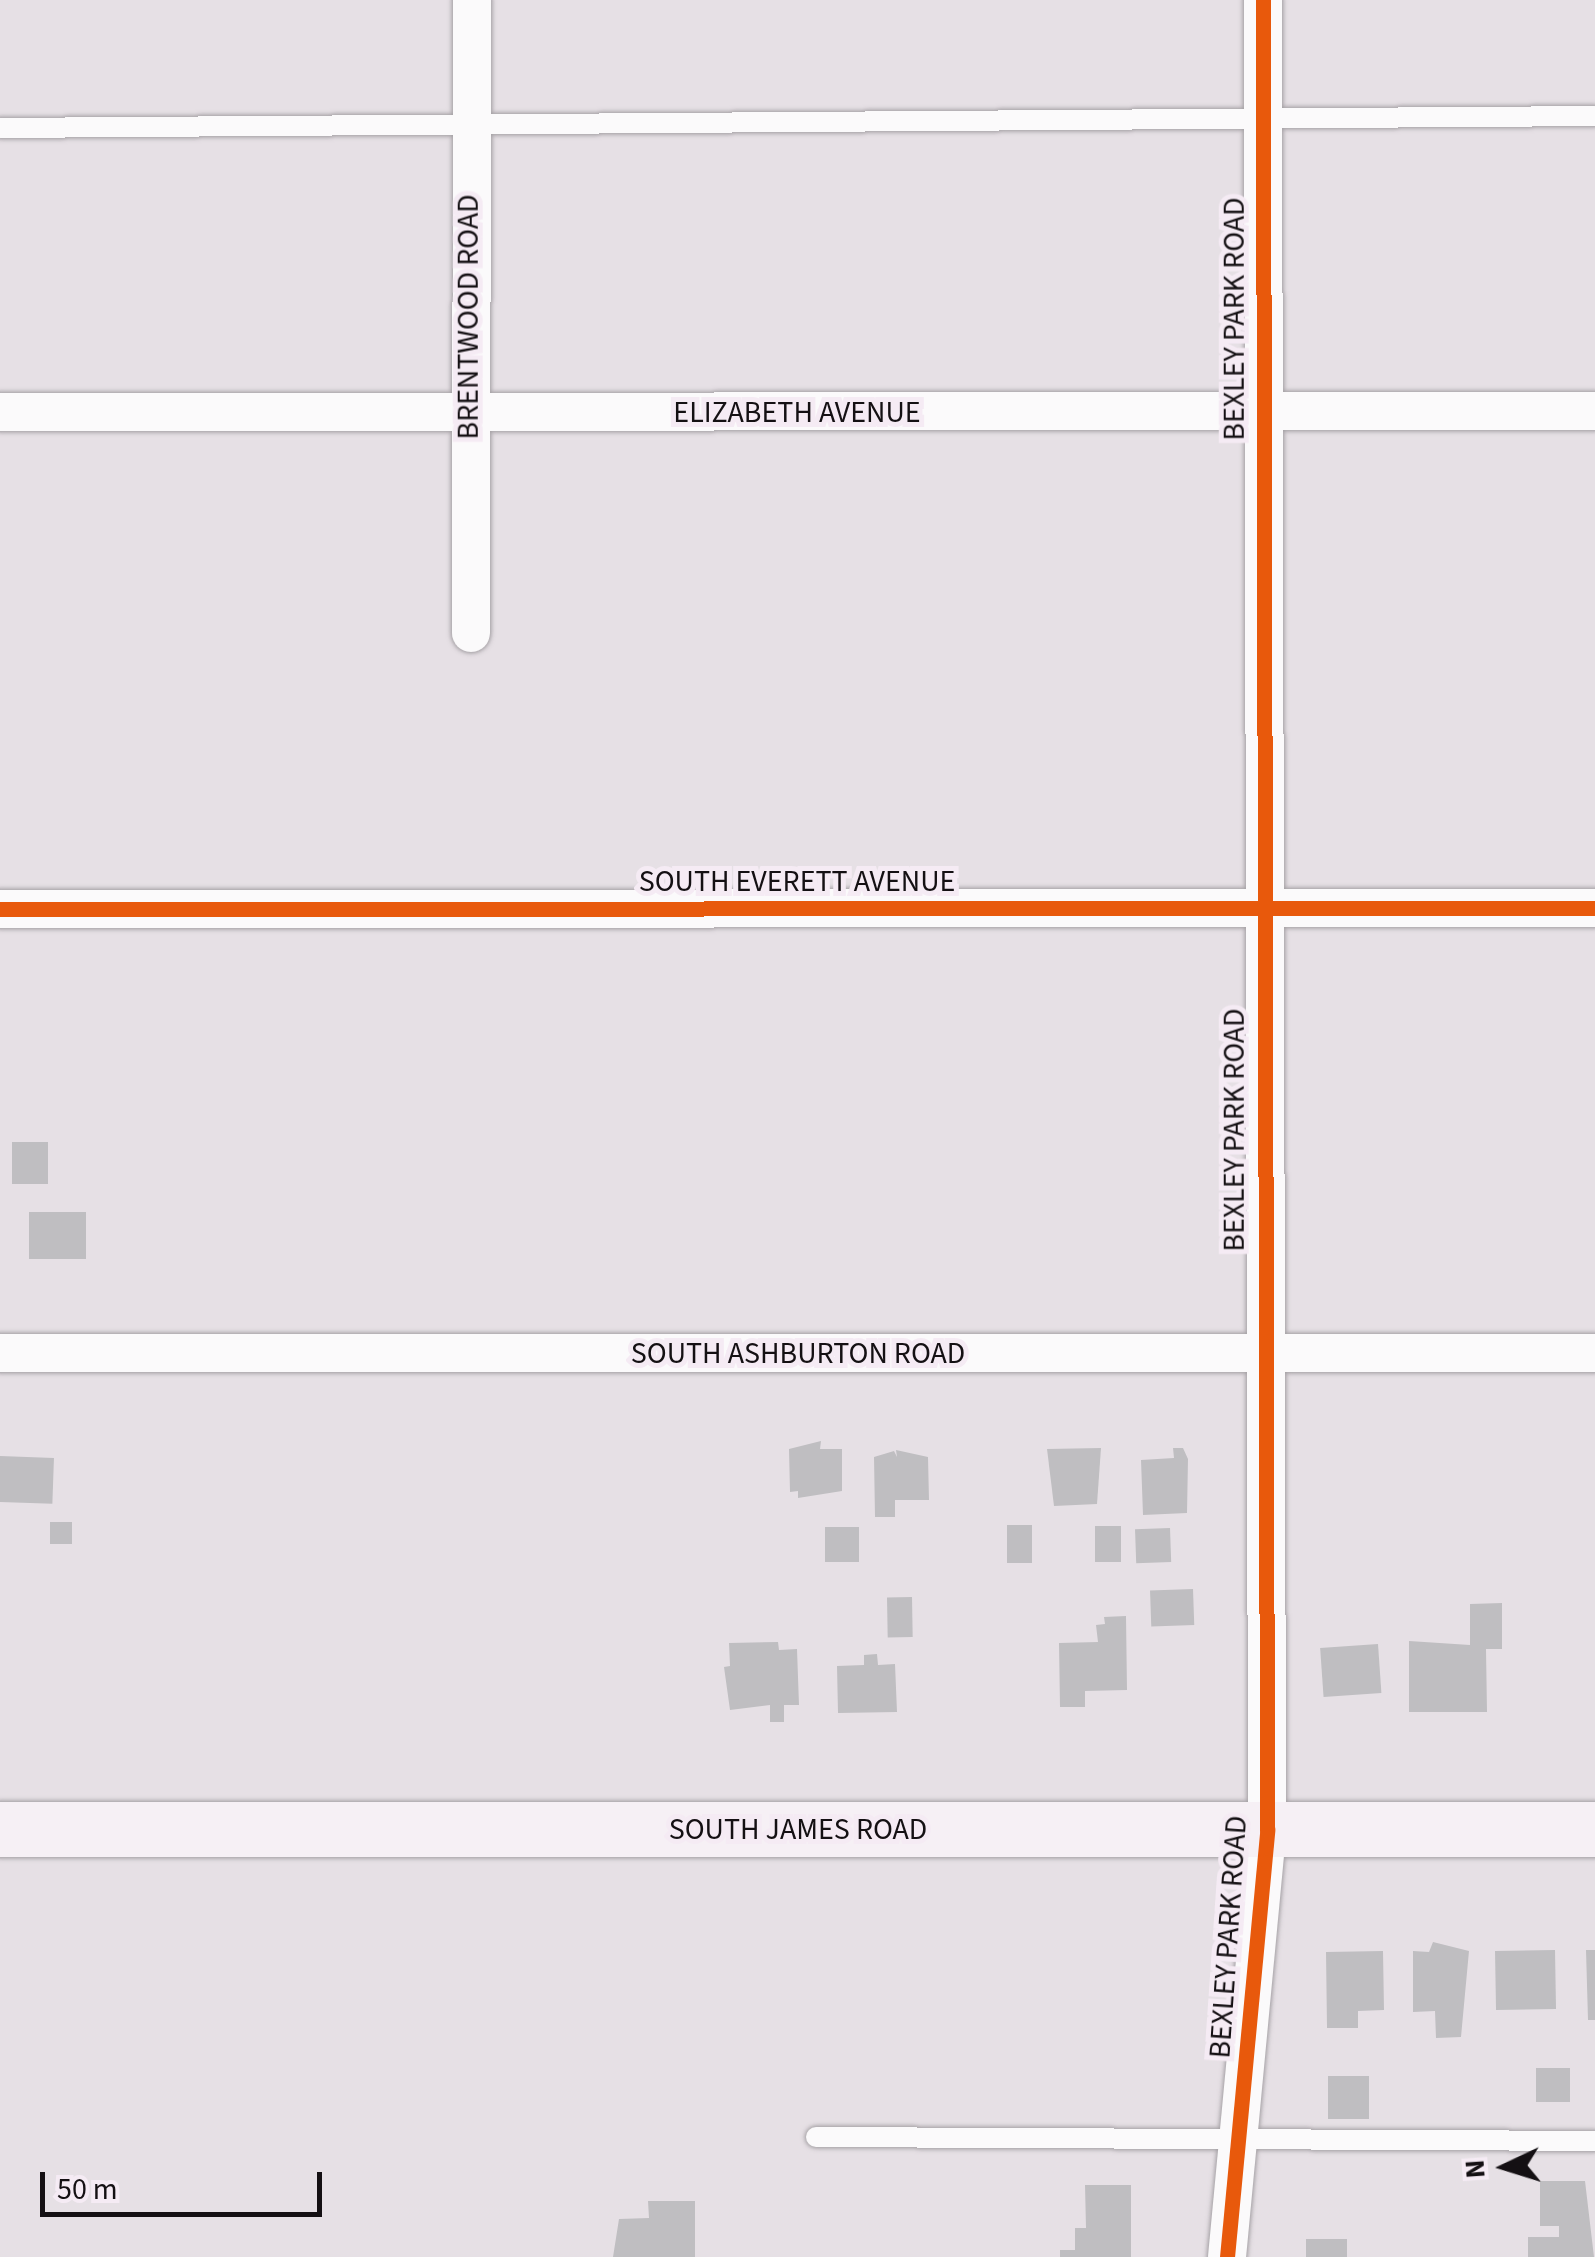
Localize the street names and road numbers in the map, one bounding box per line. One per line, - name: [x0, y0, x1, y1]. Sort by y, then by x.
- street label: BRENTWOOD ROAD: [451, 194, 487, 440]
- street label: BEXLEY PARK ROAD: [1217, 197, 1253, 441]
- street label: ELIZABETH AVENUE: [673, 395, 921, 431]
- street label: SOUTH EVERETT AVENUE: [639, 864, 955, 900]
- street label: BEXLEY PARK ROAD: [1217, 1008, 1253, 1252]
- street label: SOUTH ASHBURTON ROAD: [631, 1336, 965, 1372]
- street label: SOUTH JAMES ROAD: [669, 1812, 927, 1848]
- street label: BEXLEY PARK ROAD: [1203, 1814, 1255, 2060]

